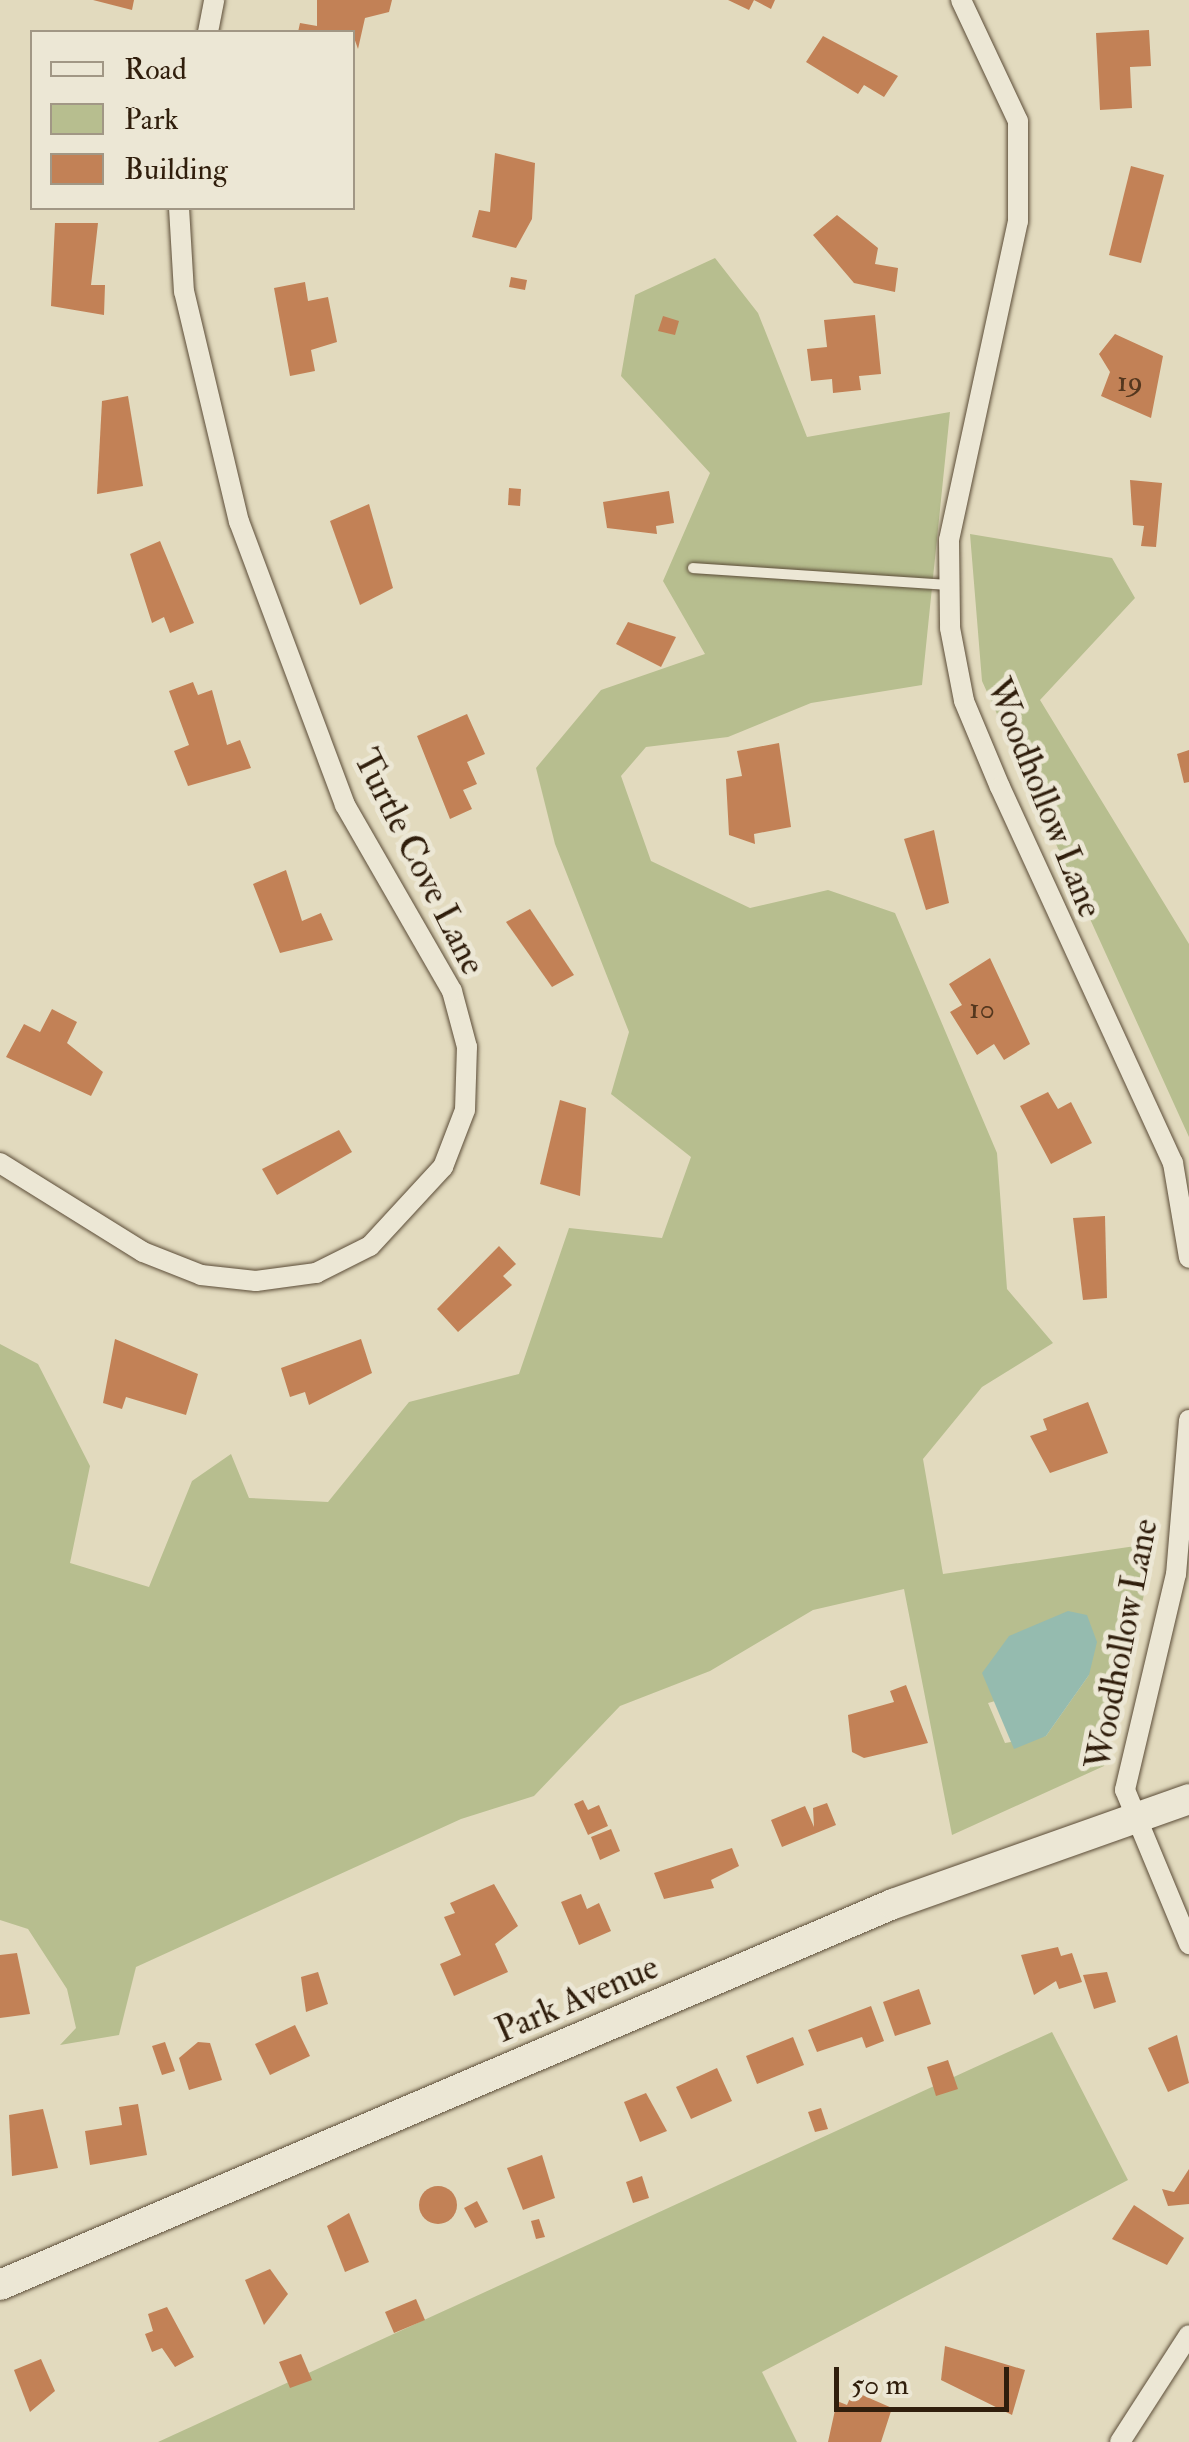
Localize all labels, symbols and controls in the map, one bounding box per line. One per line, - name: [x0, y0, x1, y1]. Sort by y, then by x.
- legend: [30, 30, 355, 210]
- text: Road: [124, 51, 187, 88]
- text: Park: [124, 101, 179, 138]
- text: Building: [124, 151, 228, 188]
- house number: 19: [1117, 364, 1143, 400]
- street label: Woodhollow Lane: [977, 672, 1111, 924]
- street label: Turtle Cove Lane: [344, 742, 494, 982]
- house number: 10: [969, 991, 995, 1027]
- street label: Woodhollow Lane: [1077, 1515, 1167, 1773]
- street label: Park Avenue: [489, 1946, 665, 2052]
- scale bar: [839, 2347, 1014, 2409]
- text: 50 m: [851, 2366, 909, 2403]

